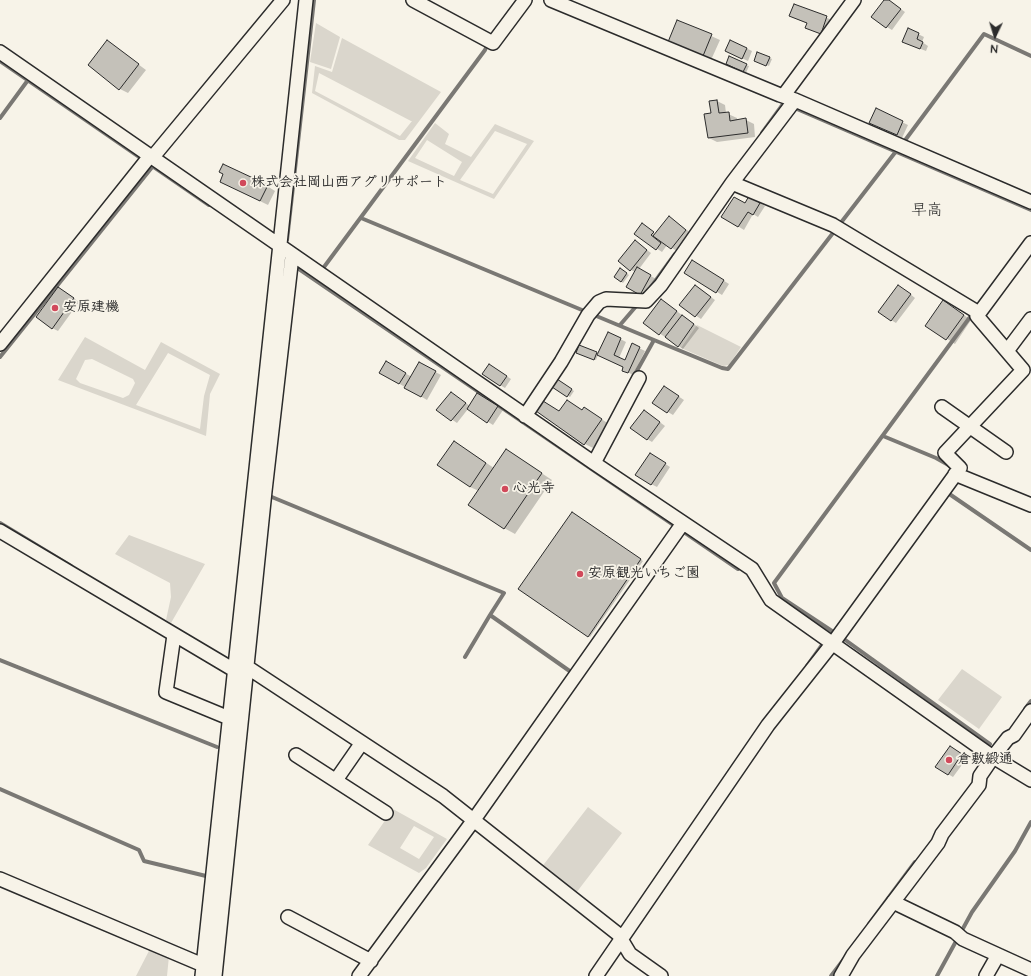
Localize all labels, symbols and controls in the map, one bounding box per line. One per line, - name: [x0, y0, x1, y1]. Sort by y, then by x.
- north arrow: [975, 16, 1015, 56]
- text: N: [990, 41, 998, 56]
- place label: 株式会社岡山西アグリサポート: [251, 175, 447, 191]
- marker: 株式会社岡山西アグリサポート: [238, 178, 248, 188]
- district label: 早高: [911, 202, 943, 222]
- place label: 安原建機: [63, 300, 119, 316]
- marker: 安原建機: [50, 303, 60, 313]
- place label: 心光寺: [513, 481, 555, 497]
- marker: 心光寺: [500, 484, 510, 494]
- place label: 安原観光いちご園: [588, 566, 700, 582]
- marker: 安原観光いちご園: [575, 569, 585, 579]
- place label: 倉敷緞通: [957, 752, 1013, 768]
- marker: 倉敷緞通: [944, 755, 954, 765]

